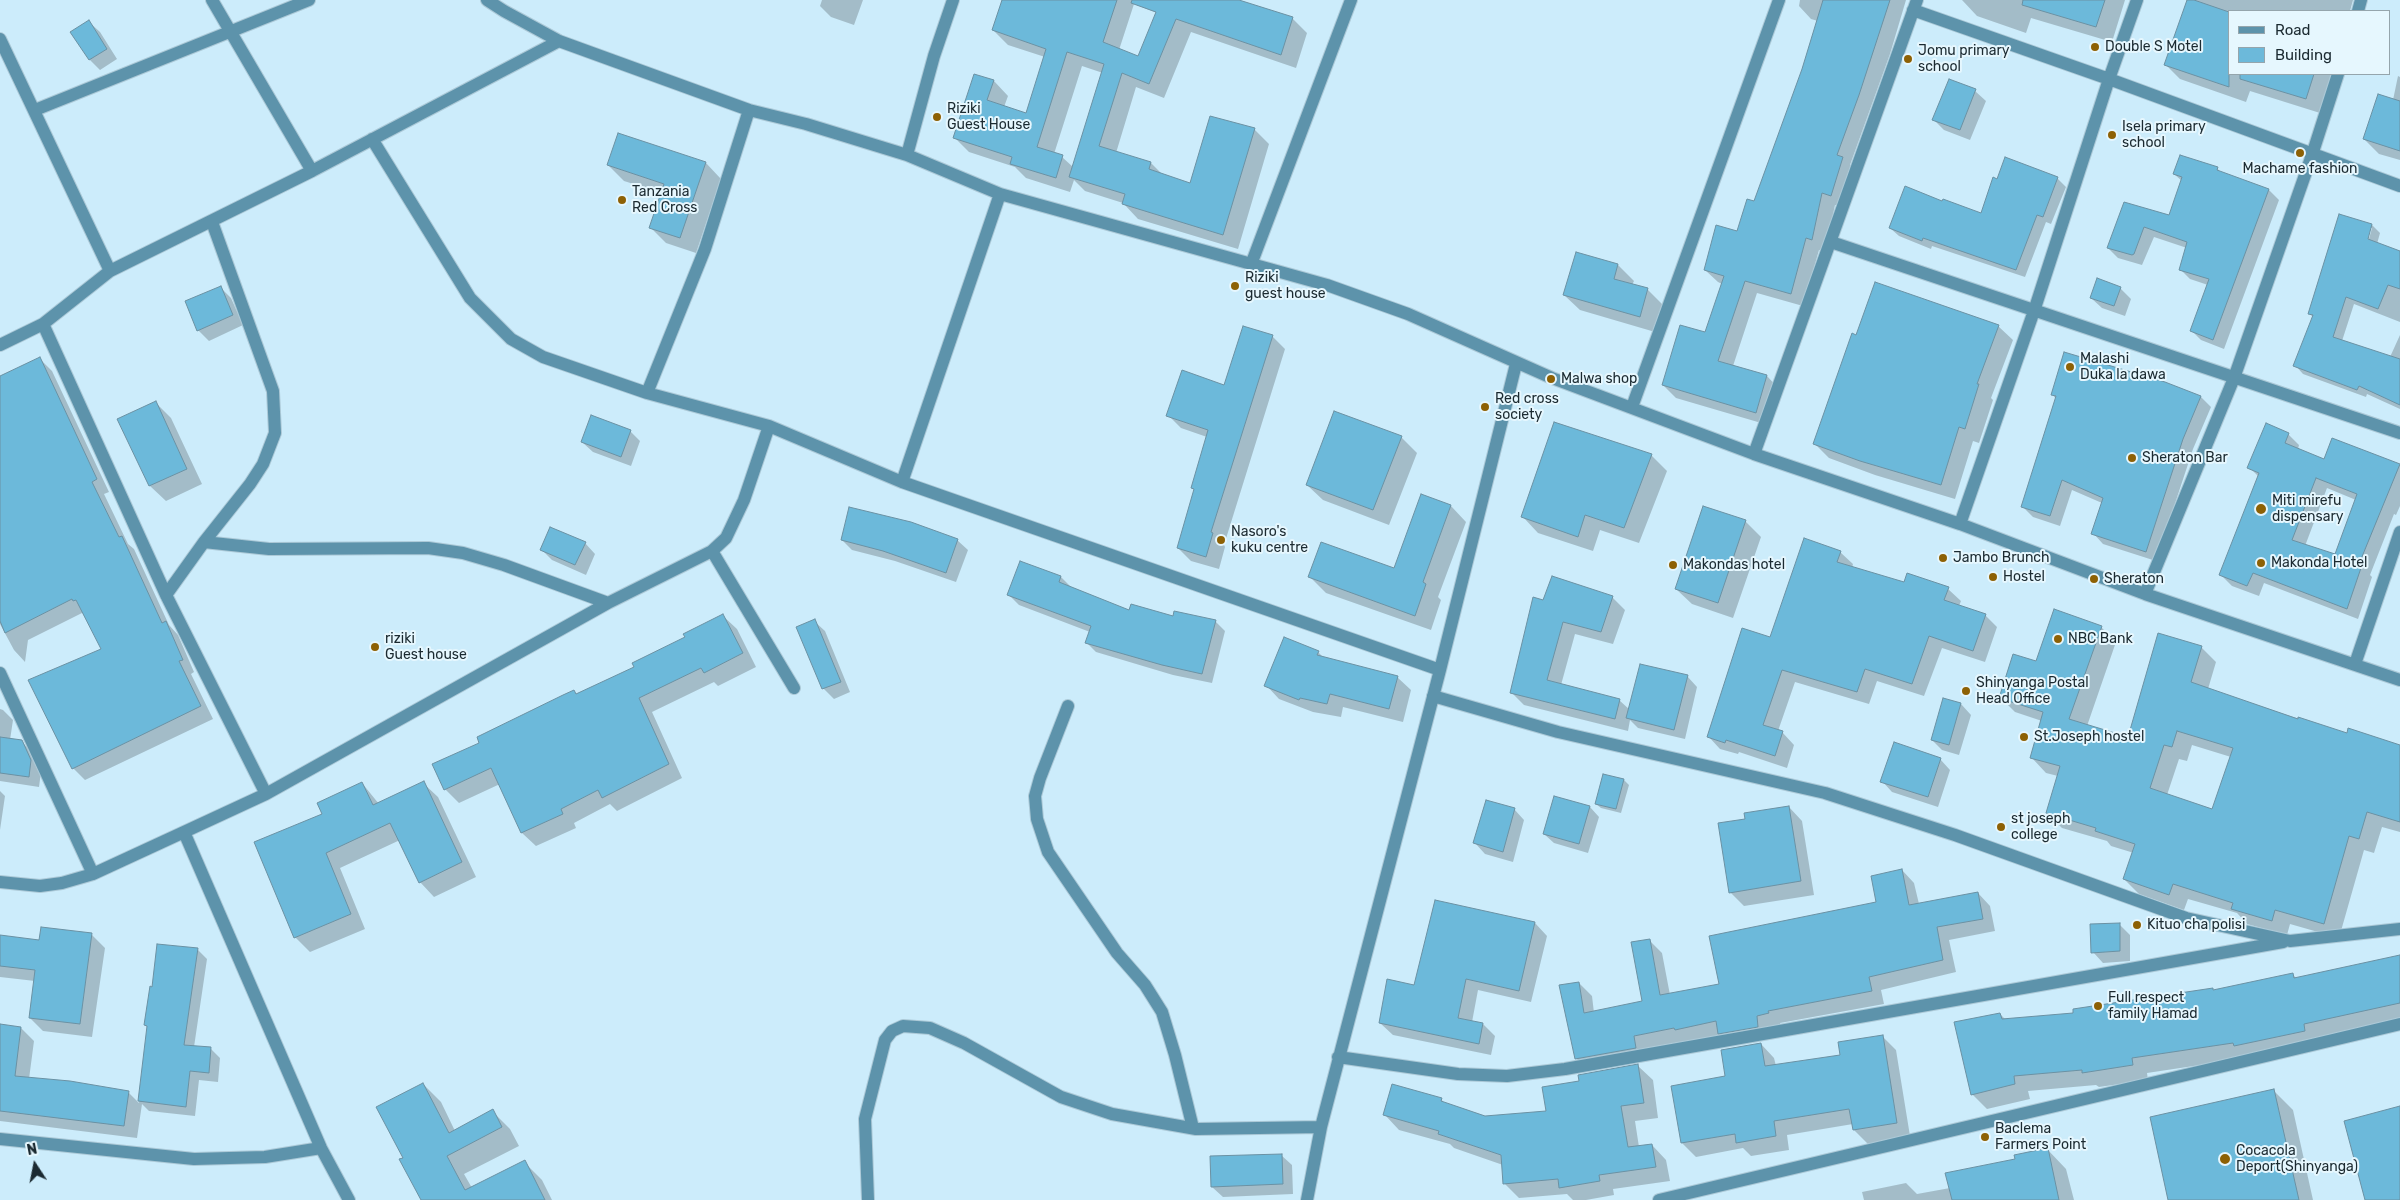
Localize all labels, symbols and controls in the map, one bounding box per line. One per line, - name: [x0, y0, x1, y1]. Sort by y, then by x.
- legend: [2228, 10, 2390, 75]
- text: Road: [2275, 21, 2311, 39]
- place label: Double S Motel: [2105, 39, 2202, 55]
- marker: Double S Motel: [2089, 41, 2101, 53]
- place label: Jomu primary school: [1918, 43, 2009, 75]
- text: Building: [2275, 46, 2332, 64]
- marker: Jomu primary school: [1902, 53, 1914, 65]
- place label: Riziki Guest House: [947, 101, 1030, 134]
- marker: Riziki Guest House: [931, 111, 943, 123]
- place label: Isela primary school: [2122, 119, 2206, 152]
- marker: Isela primary school: [2106, 129, 2118, 141]
- marker: Machame fashion: [2294, 147, 2306, 159]
- place label: Machame fashion: [2242, 161, 2358, 177]
- place label: Tanzania Red Cross: [632, 184, 698, 216]
- marker: Tanzania Red Cross: [616, 194, 628, 206]
- place label: Riziki guest house: [1245, 270, 1326, 302]
- marker: Riziki guest house: [1229, 280, 1241, 292]
- place label: Malashi Duka la dawa: [2080, 351, 2166, 384]
- marker: Malashi Duka la dawa: [2064, 361, 2076, 373]
- place label: Malwa shop: [1561, 371, 1637, 387]
- marker: Malwa shop: [1545, 373, 1557, 385]
- place label: Red cross society: [1495, 391, 1559, 424]
- marker: Red cross society: [1479, 401, 1491, 413]
- place label: Sheraton Bar: [2142, 450, 2228, 466]
- marker: Sheraton Bar: [2126, 452, 2138, 464]
- place label: Miti mirefu dispensary: [2272, 493, 2343, 526]
- marker: Miti mirefu dispensary: [2254, 502, 2268, 516]
- place label: Nasoro's kuku centre: [1231, 524, 1308, 556]
- marker: Nasoro's kuku centre: [1215, 534, 1227, 546]
- place label: Jambo Brunch: [1953, 550, 2050, 566]
- marker: Jambo Brunch: [1937, 552, 1949, 564]
- place label: Makonda Hotel: [2271, 555, 2367, 571]
- place label: Makondas hotel: [1683, 557, 1785, 573]
- marker: Makonda Hotel: [2255, 557, 2267, 569]
- marker: Makondas hotel: [1667, 559, 1679, 571]
- place label: Hostel: [2003, 569, 2045, 585]
- marker: Hostel: [1987, 571, 1999, 583]
- place label: Sheraton: [2104, 571, 2164, 587]
- marker: Sheraton: [2088, 573, 2100, 585]
- place label: riziki Guest house: [385, 631, 467, 664]
- place label: NBC Bank: [2068, 631, 2133, 647]
- marker: NBC Bank: [2052, 633, 2064, 645]
- marker: riziki Guest house: [369, 641, 381, 653]
- place label: Shinyanga Postal Head Office: [1976, 675, 2089, 708]
- marker: Shinyanga Postal Head Office: [1960, 685, 1972, 697]
- place label: St.Joseph hostel: [2034, 729, 2144, 745]
- marker: St.Joseph hostel: [2018, 731, 2030, 743]
- place label: st joseph college: [2011, 811, 2070, 844]
- marker: st joseph college: [1995, 821, 2007, 833]
- place label: Kituo cha polisi: [2147, 917, 2245, 933]
- marker: Kituo cha polisi: [2131, 919, 2143, 931]
- place label: Full respect family Hamad: [2108, 990, 2198, 1022]
- marker: Full respect family Hamad: [2092, 1000, 2104, 1012]
- place label: Baclema Farmers Point: [1995, 1121, 2086, 1154]
- marker: Baclema Farmers Point: [1979, 1131, 1991, 1143]
- north arrow: [10, 1140, 60, 1190]
- text: N: [25, 1140, 39, 1159]
- place label: Cocacola Deport(Shinyanga): [2236, 1143, 2358, 1176]
- marker: Cocacola Deport(Shinyanga): [2218, 1152, 2232, 1166]

